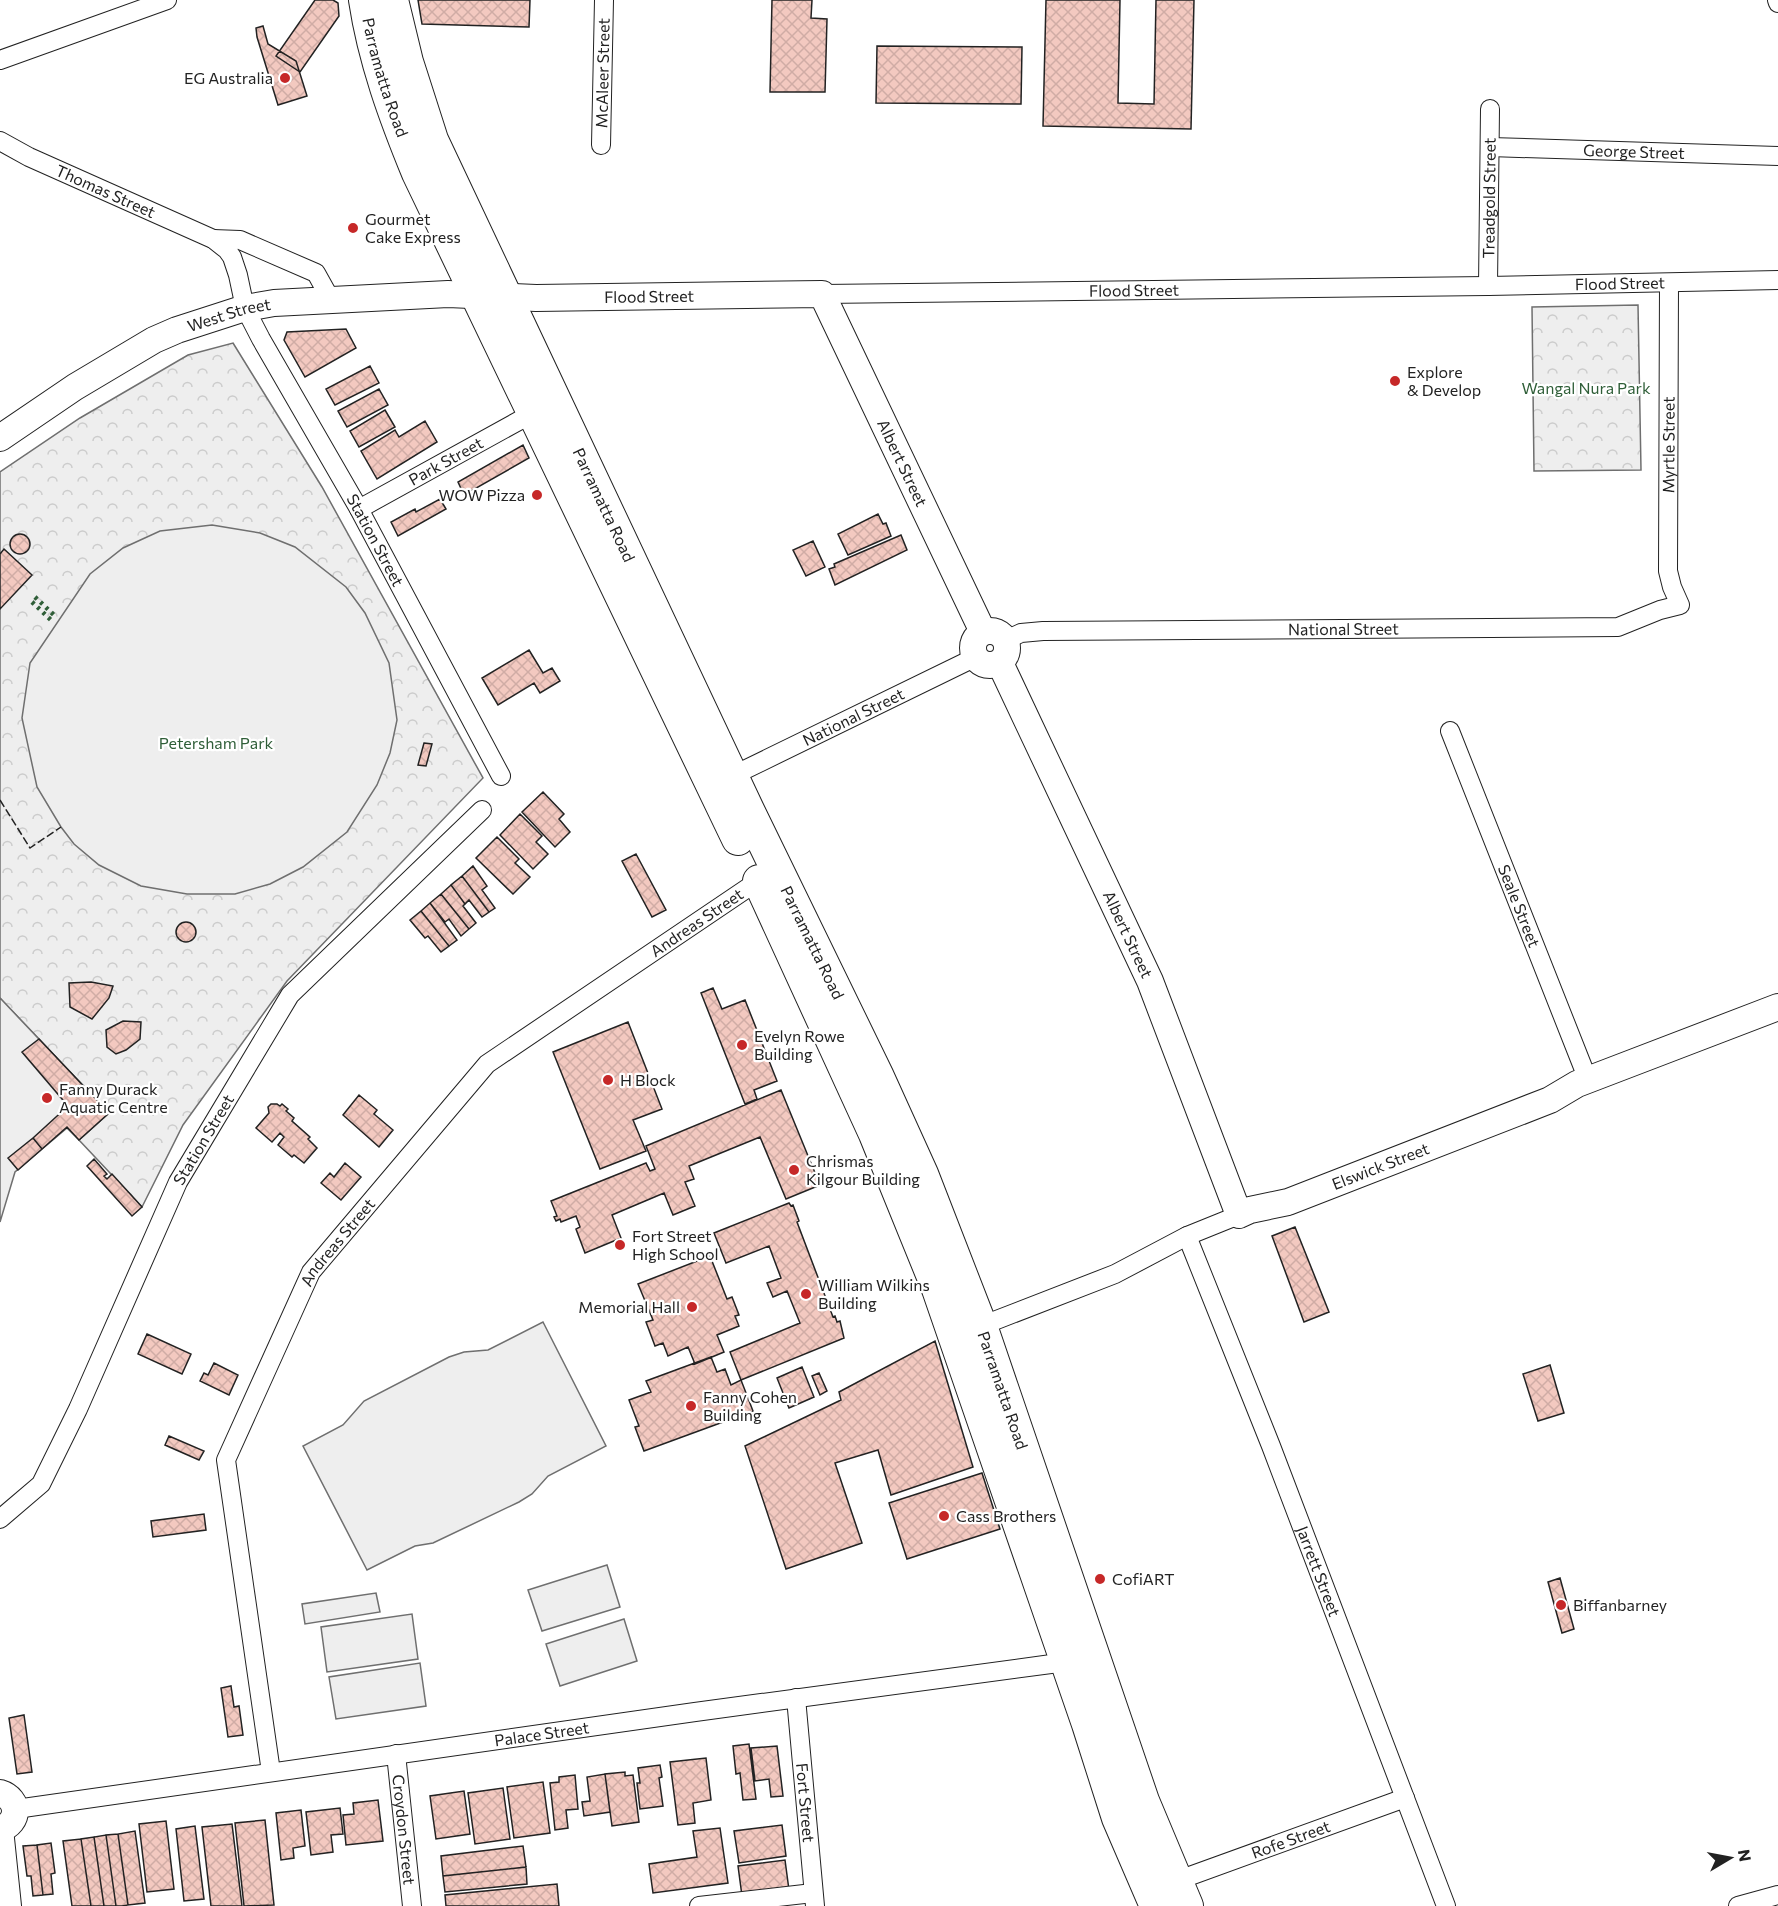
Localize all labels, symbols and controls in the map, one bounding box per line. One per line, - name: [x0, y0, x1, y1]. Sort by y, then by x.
- street label: Parramatta Road: [359, 16, 413, 139]
- street label: McAleer Street: [591, 17, 613, 128]
- place label: EG Australia: [184, 68, 273, 87]
- marker: EG Australia: [278, 71, 292, 85]
- street label: Treadgold Street: [1478, 137, 1499, 259]
- street label: George Street: [1583, 140, 1685, 162]
- street label: Thomas Street: [53, 160, 159, 221]
- place label: Gourmet Cake Express: [365, 209, 461, 246]
- marker: Gourmet Cake Express: [346, 221, 360, 235]
- street label: Flood Street: [1575, 272, 1666, 293]
- street label: Flood Street: [1089, 280, 1180, 300]
- street label: Flood Street: [604, 286, 695, 306]
- street label: West Street: [185, 294, 272, 335]
- place label: Explore & Develop: [1407, 362, 1481, 399]
- marker: Explore & Develop: [1388, 374, 1402, 388]
- park label: Wangal Nura Park: [1521, 378, 1651, 397]
- street label: Myrtle Street: [1658, 396, 1678, 493]
- street label: Albert Street: [874, 416, 932, 510]
- street label: Park Street: [405, 432, 486, 489]
- street label: Parramatta Road: [570, 445, 639, 565]
- place label: WOW Pizza: [438, 485, 525, 504]
- marker: WOW Pizza: [530, 488, 544, 502]
- street label: Station Street: [343, 490, 409, 590]
- street label: National Street: [1288, 619, 1399, 638]
- street label: National Street: [799, 683, 907, 749]
- park label: Petersham Park: [159, 733, 274, 752]
- street label: Seale Street: [1495, 862, 1545, 950]
- street label: Parramatta Road: [777, 883, 849, 1002]
- street label: Andreas Street: [646, 884, 747, 960]
- street label: Albert Street: [1100, 887, 1157, 981]
- place label: Evelyn Rowe Building: [754, 1026, 845, 1063]
- marker: Evelyn Rowe Building: [735, 1038, 749, 1052]
- place label: H Block: [620, 1070, 676, 1089]
- marker: H Block: [601, 1073, 615, 1087]
- place label: Fanny Durack Aquatic Centre: [59, 1079, 168, 1116]
- street label: Station Street: [169, 1090, 238, 1188]
- marker: Fanny Durack Aquatic Centre: [40, 1091, 54, 1105]
- street label: Elswick Street: [1329, 1138, 1432, 1193]
- place label: Chrismas Kilgour Building: [806, 1151, 920, 1188]
- marker: Chrismas Kilgour Building: [787, 1163, 801, 1177]
- street label: Andreas Street: [296, 1194, 379, 1289]
- place label: Fort Street High School: [632, 1226, 719, 1263]
- marker: Fort Street High School: [613, 1238, 627, 1252]
- place label: William Wilkins Building: [818, 1275, 930, 1312]
- marker: William Wilkins Building: [799, 1287, 813, 1301]
- place label: Memorial Hall: [578, 1297, 680, 1316]
- marker: Memorial Hall: [685, 1300, 699, 1314]
- street label: Parramatta Road: [974, 1329, 1032, 1452]
- place label: Fanny Cohen Building: [703, 1387, 797, 1424]
- marker: Fanny Cohen Building: [684, 1399, 698, 1413]
- place label: Cass Brothers: [956, 1506, 1056, 1525]
- marker: Cass Brothers: [937, 1509, 951, 1523]
- street label: Jarrett Street: [1293, 1523, 1345, 1619]
- place label: CofiART: [1112, 1569, 1175, 1588]
- marker: CofiART: [1093, 1572, 1107, 1586]
- place label: Biffanbarney: [1573, 1595, 1667, 1614]
- marker: Biffanbarney: [1554, 1598, 1568, 1612]
- street label: Palace Street: [493, 1717, 591, 1750]
- street label: Fort Street: [793, 1762, 819, 1844]
- street label: Croydon Street: [389, 1773, 420, 1886]
- street label: Rofe Street: [1249, 1816, 1333, 1862]
- north arrow: [1700, 1828, 1760, 1888]
- text: N: [1735, 1848, 1756, 1863]

